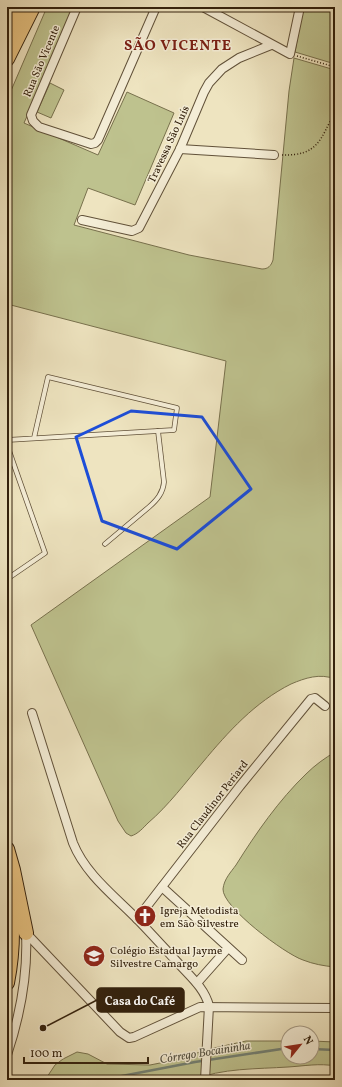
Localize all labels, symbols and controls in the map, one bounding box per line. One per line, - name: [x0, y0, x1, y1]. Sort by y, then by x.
- street label: Rua São Vicente: [21, 23, 64, 100]
- district label: SÃO VICENTE: [124, 36, 232, 57]
- street label: Travessa São Luís: [145, 103, 194, 186]
- street label: Rua Claudinor Periard: [174, 758, 252, 852]
- church icon: Igreja Metodista em São Silvestre: [132, 903, 158, 929]
- place label: Igreja Metodista em São Silvestre: [160, 904, 239, 932]
- school or university icon: Colégio Estadual Jayme Silvestre Camargo: [81, 943, 107, 969]
- place label: Colégio Estadual Jayme Silvestre Camargo: [110, 944, 222, 972]
- callout: Casa do Café: [97, 988, 184, 1012]
- text: Casa do Café: [105, 994, 175, 1010]
- north arrow: [280, 1025, 320, 1065]
- text: N: [299, 1034, 316, 1048]
- water label: Córrego Bocaininha: [159, 1038, 252, 1068]
- scale bar: [24, 1039, 148, 1065]
- text: 100 m: [30, 1046, 63, 1062]

